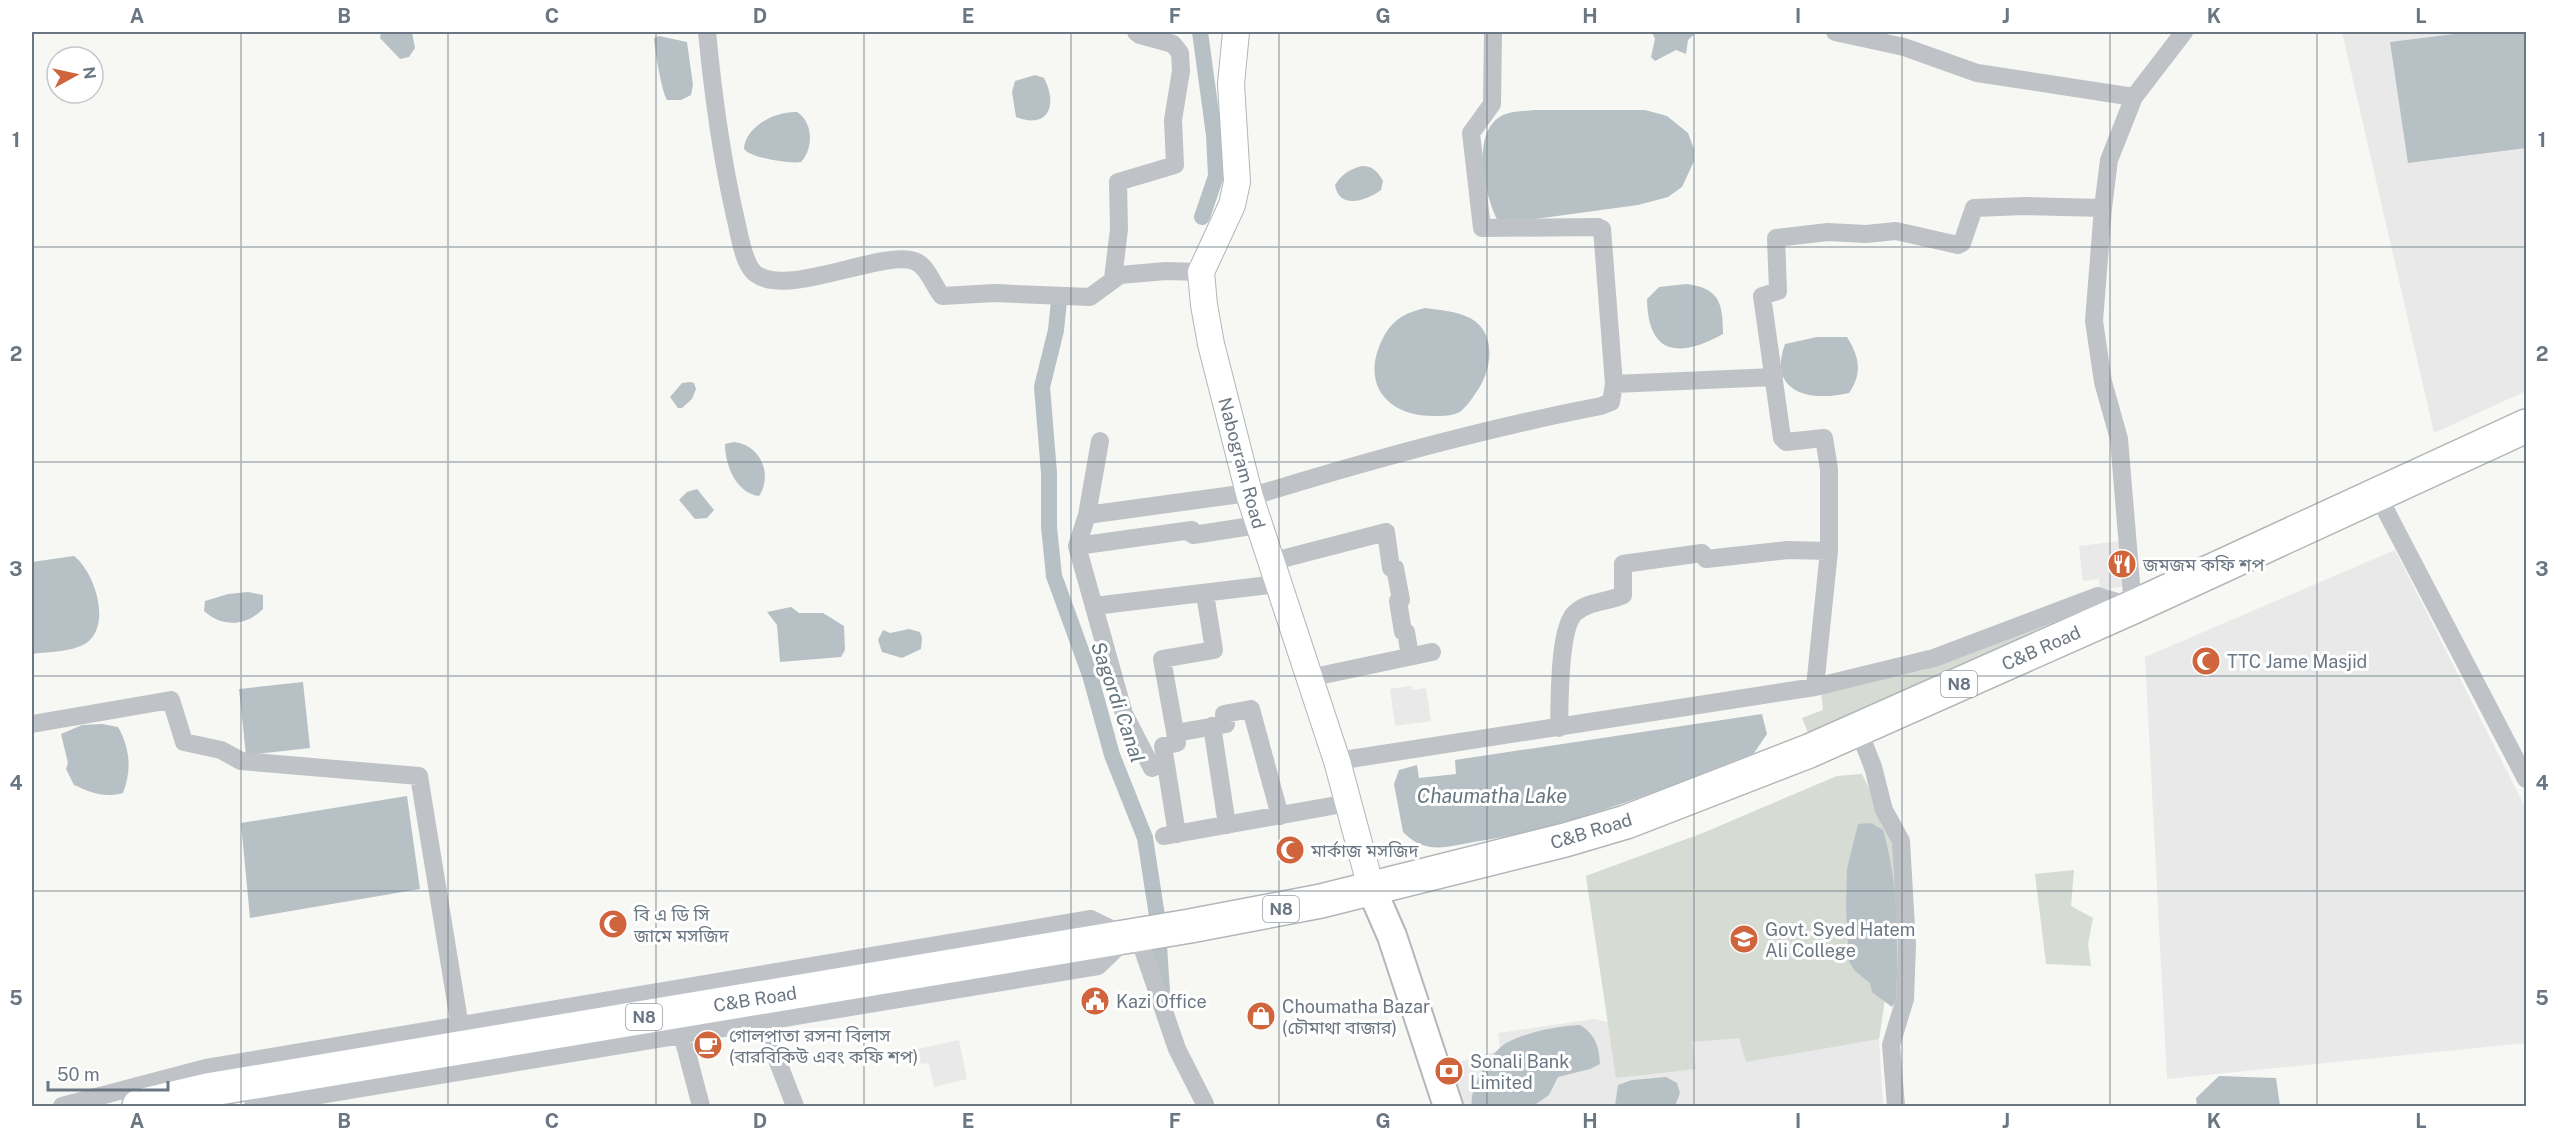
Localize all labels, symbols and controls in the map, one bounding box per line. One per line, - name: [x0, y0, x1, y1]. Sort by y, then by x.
- text: A: [130, 4, 144, 28]
- text: B: [337, 4, 351, 28]
- text: C: [545, 4, 559, 28]
- text: D: [753, 4, 767, 28]
- text: E: [962, 4, 974, 28]
- text: F: [1169, 4, 1181, 28]
- text: G: [1375, 4, 1391, 28]
- text: H: [1582, 4, 1598, 28]
- text: I: [1795, 4, 1801, 28]
- text: J: [2002, 4, 2010, 28]
- text: K: [2207, 4, 2221, 28]
- text: L: [2415, 4, 2427, 28]
- north arrow: [45, 45, 105, 105]
- text: N: [79, 65, 100, 81]
- text: 1: [12, 128, 20, 152]
- text: 1: [2538, 128, 2546, 152]
- text: 2: [10, 342, 22, 366]
- text: 2: [2536, 342, 2548, 366]
- street label: Nabogram Road: [1214, 395, 1270, 531]
- restaurant icon: জমজম কফি শপ: [2106, 548, 2138, 580]
- place label: জমজম কফি শপ: [2142, 554, 2265, 575]
- text: 3: [9, 557, 23, 581]
- text: 3: [2535, 557, 2549, 581]
- street label: C&B Road: [1998, 621, 2084, 675]
- water label: Sagordi Canal: [1086, 638, 1150, 766]
- mosque icon: TTC Jame Masjid: [2190, 645, 2222, 677]
- place label: TTC Jame Masjid: [2227, 651, 2367, 672]
- road number: N8: [1941, 671, 1977, 697]
- text: 4: [9, 771, 23, 795]
- text: 4: [2535, 771, 2549, 795]
- water label: Chaumatha Lake: [1417, 784, 1567, 808]
- street label: C&B Road: [1548, 809, 1634, 853]
- mosque icon: মার্কাজ মসজিদ: [1274, 834, 1306, 866]
- place label: মার্কাজ মসজিদ: [1310, 840, 1420, 861]
- road number: N8: [1263, 896, 1299, 922]
- place label: বি এ ডি সি জামে মসজিদ: [633, 904, 730, 946]
- mosque icon: বি এ ডি সি জামে মসজিদ: [597, 908, 629, 940]
- place label: Govt. Syed Hatem Ali College: [1765, 919, 1915, 961]
- school or university icon: Govt. Syed Hatem Ali College: [1728, 923, 1760, 955]
- street label: C&B Road: [712, 982, 798, 1016]
- public building icon: Kazi Office: [1079, 985, 1111, 1017]
- text: 5: [9, 986, 23, 1010]
- text: 5: [2535, 986, 2549, 1010]
- place label: Kazi Office: [1116, 991, 1207, 1012]
- place label: Choumatha Bazar (চৌমাথা বাজার): [1282, 996, 1430, 1038]
- shop icon: Choumatha Bazar (চৌমাথা বাজার): [1245, 1000, 1277, 1032]
- road number: N8: [626, 1004, 662, 1030]
- place label: গোলপাতা রসনা বিলাস (বারবিকিউ এবং কফি শপ): [729, 1025, 918, 1067]
- cafe icon: গোলপাতা রসনা বিলাস (বারবিকিউ এবং কফি শপ): [692, 1029, 724, 1061]
- place label: Sonali Bank Limited: [1470, 1051, 1569, 1093]
- scale bar: [48, 1054, 168, 1092]
- bank icon: Sonali Bank Limited: [1433, 1055, 1465, 1087]
- text: 50 m: [57, 1064, 100, 1085]
- text: A: [130, 1109, 144, 1133]
- text: B: [337, 1109, 351, 1133]
- text: C: [545, 1109, 559, 1133]
- text: D: [753, 1109, 767, 1133]
- text: E: [962, 1109, 974, 1133]
- text: F: [1169, 1109, 1181, 1133]
- text: G: [1375, 1109, 1391, 1133]
- text: H: [1582, 1109, 1598, 1133]
- text: I: [1795, 1109, 1801, 1133]
- text: J: [2002, 1109, 2010, 1133]
- text: K: [2207, 1109, 2221, 1133]
- text: L: [2415, 1109, 2427, 1133]

